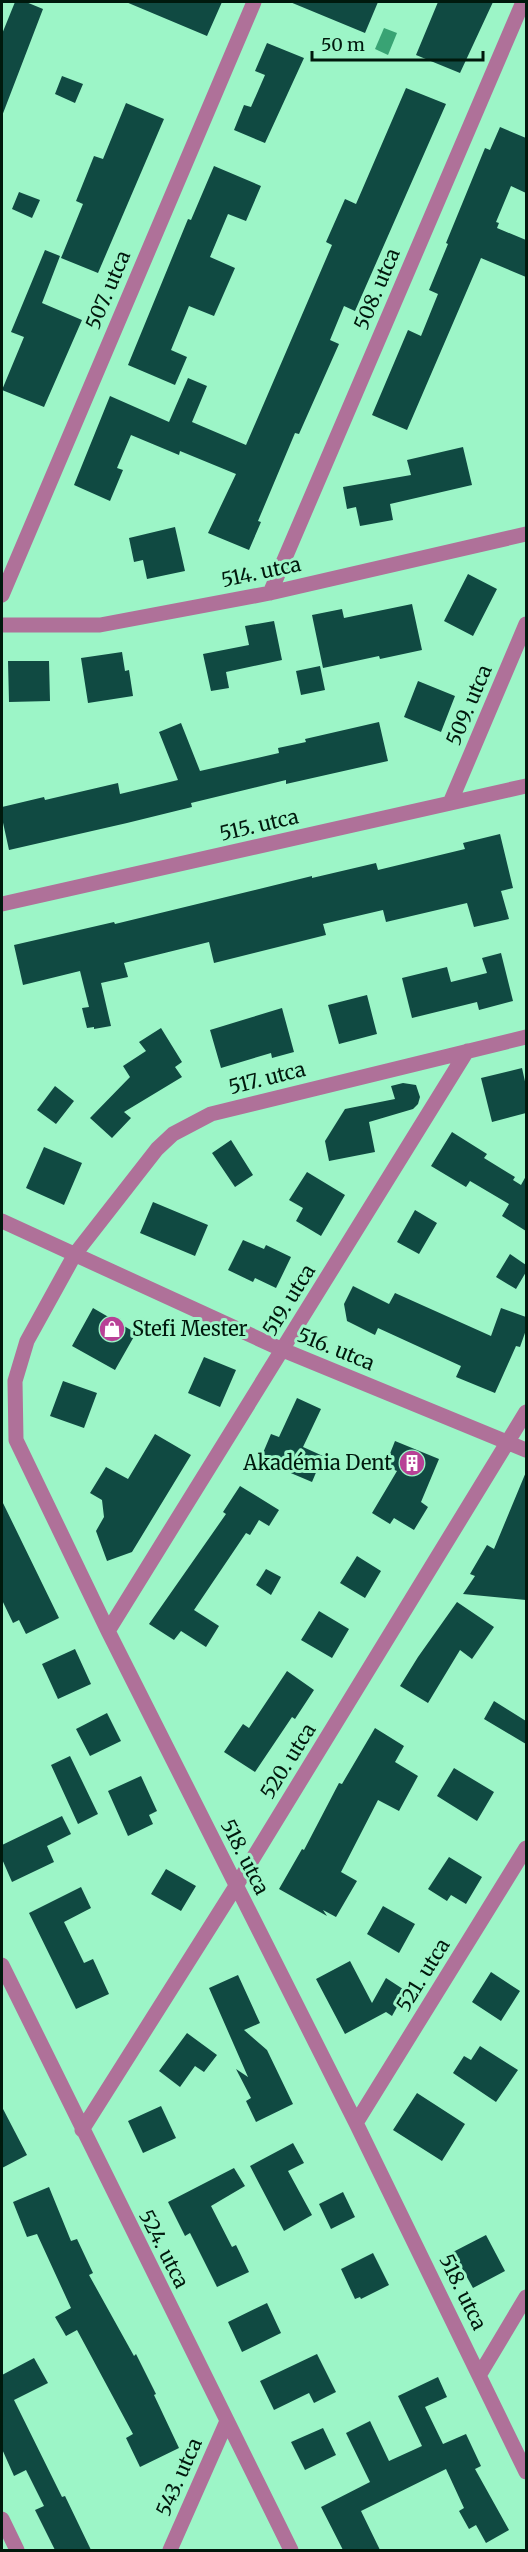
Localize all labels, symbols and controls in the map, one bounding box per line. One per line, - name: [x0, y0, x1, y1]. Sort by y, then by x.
- scale bar: [312, 24, 483, 62]
- text: 50 m: [321, 33, 365, 56]
- street label: 508. utca: [348, 244, 405, 333]
- street label: 507. utca: [80, 246, 135, 333]
- street label: 514. utca: [219, 551, 303, 592]
- street label: 509. utca: [440, 660, 497, 749]
- street label: 515. utca: [217, 803, 301, 846]
- street label: 517. utca: [226, 1056, 308, 1099]
- street label: 519. utca: [257, 1259, 320, 1340]
- shop icon: Stefi Mester: [97, 1314, 127, 1344]
- place label: Stefi Mester: [132, 1316, 248, 1341]
- street label: 516. utca: [294, 1322, 379, 1375]
- building icon: Akadémia Dent: [397, 1448, 427, 1478]
- place label: Akadémia Dent: [242, 1450, 392, 1475]
- street label: 520. utca: [255, 1718, 321, 1803]
- street label: 518. utca: [216, 1815, 275, 1899]
- street label: 521. utca: [390, 1933, 455, 2016]
- street label: 524. utca: [134, 2206, 195, 2292]
- street label: 518. utca: [434, 2250, 493, 2334]
- street label: 543. utca: [150, 2434, 207, 2520]

